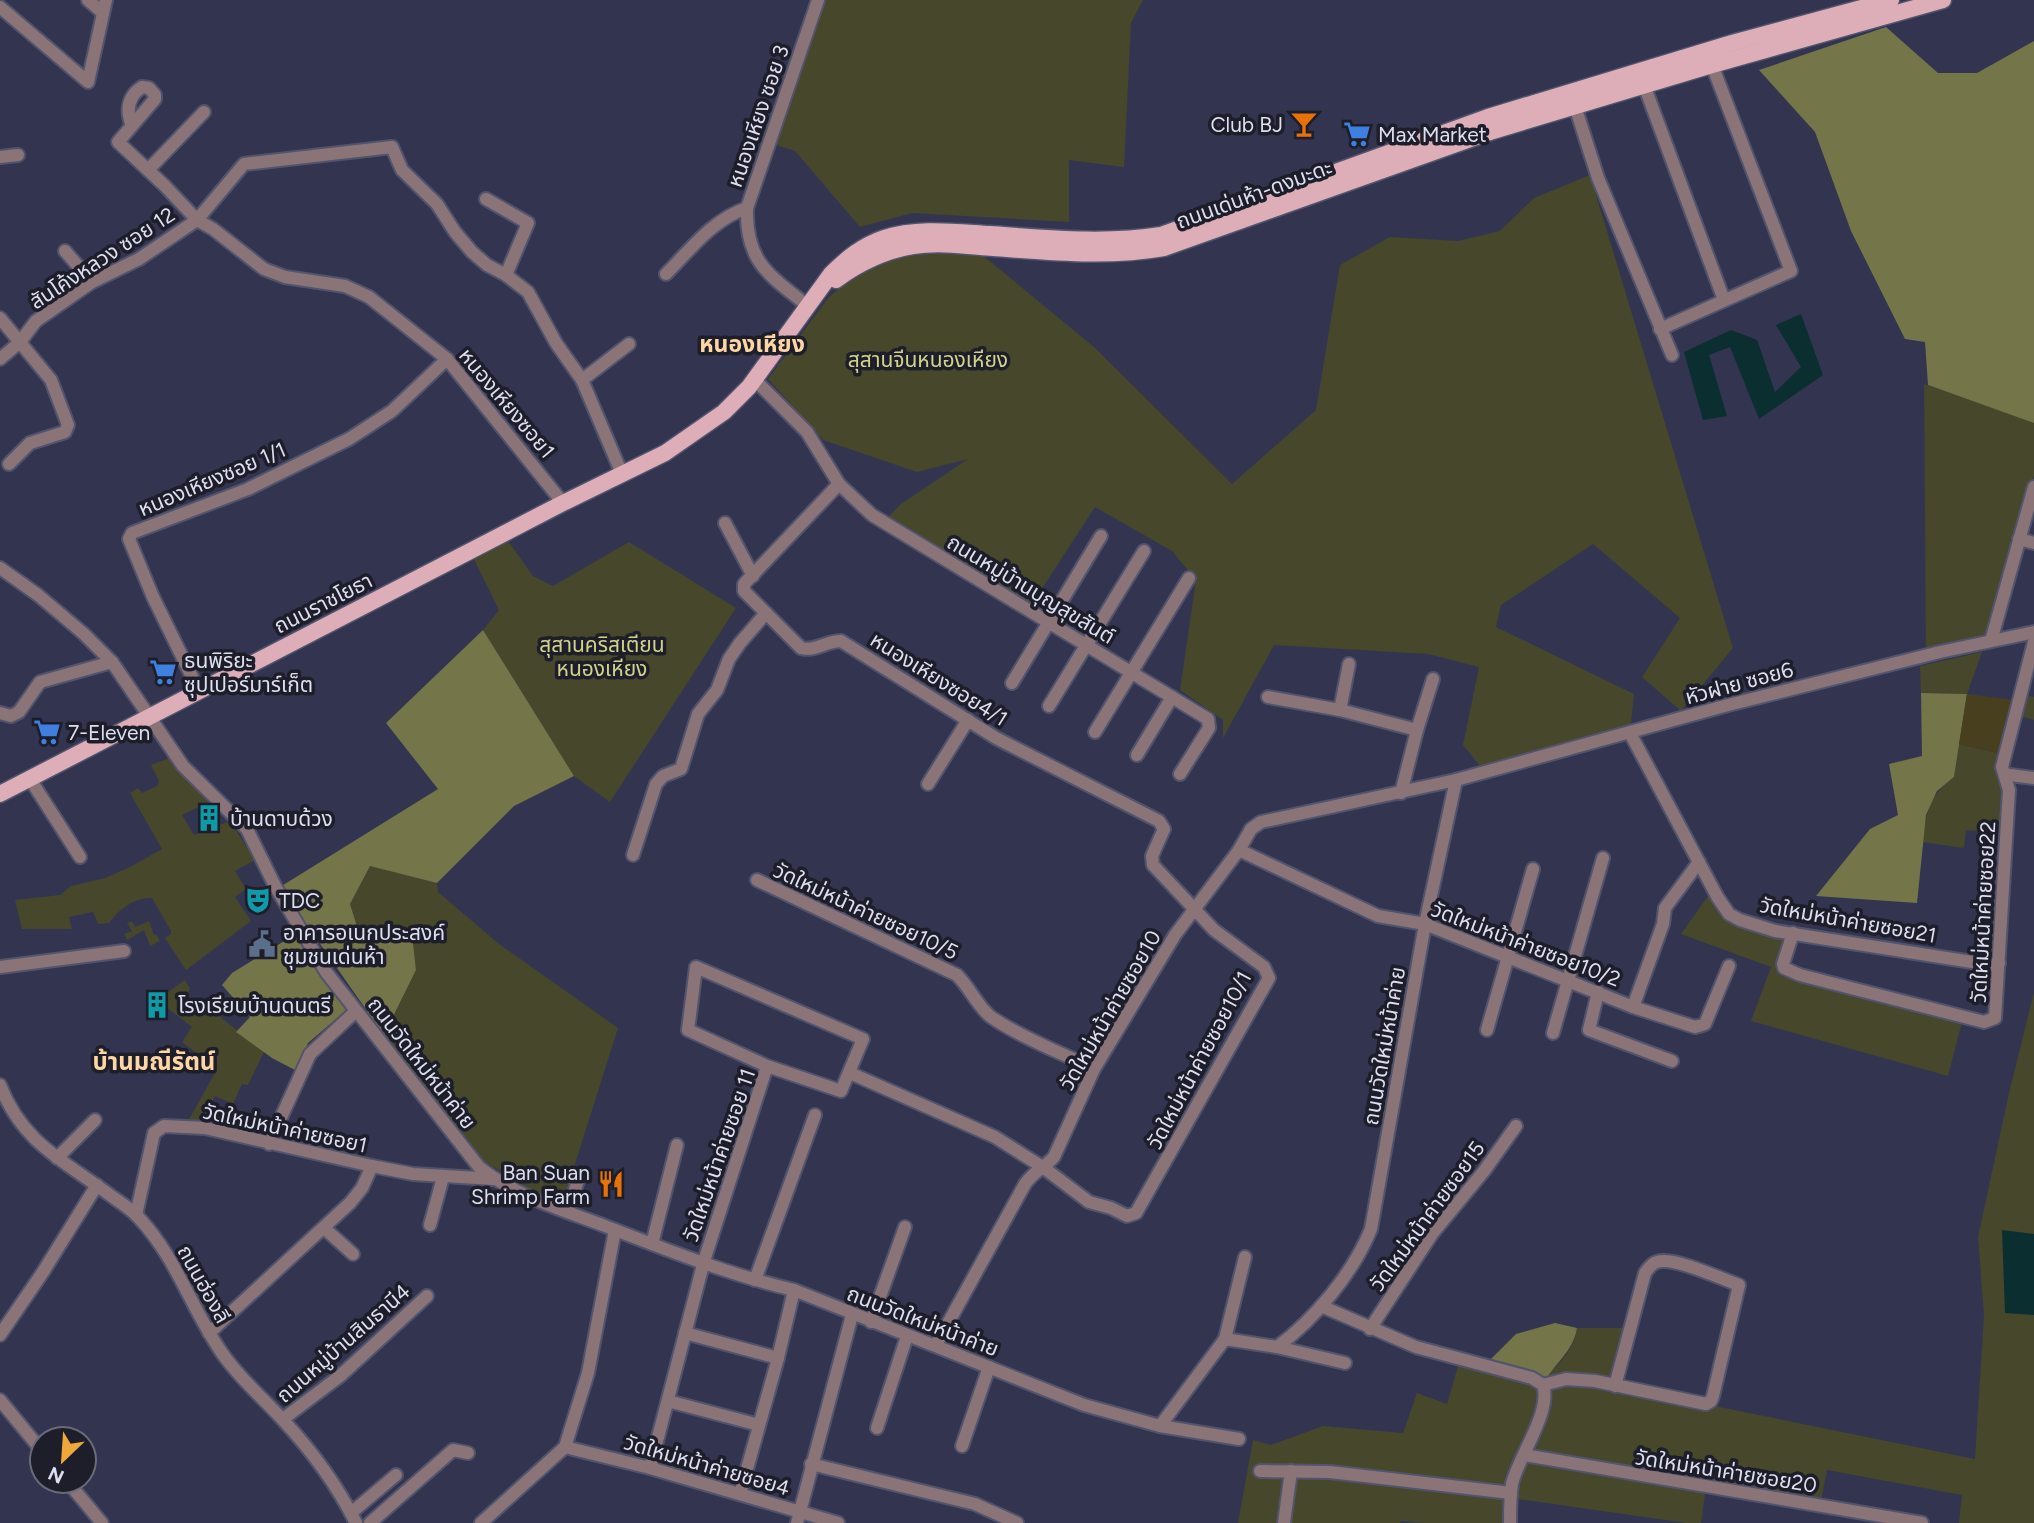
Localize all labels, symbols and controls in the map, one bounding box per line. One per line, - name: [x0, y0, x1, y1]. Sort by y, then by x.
- street label: หนองเหียง ซอย 3: [722, 42, 794, 190]
- bar icon: Club BJ: [1289, 109, 1319, 139]
- place label: Club BJ: [1210, 112, 1283, 137]
- supermarket icon: Max Market: [1342, 119, 1372, 149]
- place label: Max Market: [1378, 122, 1487, 147]
- street label: ถนนเด่นห้า-ดงมะดะ: [1173, 154, 1335, 234]
- street label: สันโค้งหลวง ซอย 12: [25, 202, 179, 314]
- district label: หนองเหียง: [699, 330, 805, 358]
- street label: หนองเหียงซอย1: [454, 343, 560, 463]
- park label: สุสานจีนหนองเหียง: [848, 347, 1008, 373]
- street label: หนองเหียงซอย 1/1: [135, 437, 289, 521]
- street label: ถนนหมู่บ้านบุญสุขสันต์: [942, 529, 1119, 650]
- street label: ถนนราชโยธา: [270, 568, 376, 638]
- street label: หนองเหียงซอย4/1: [866, 627, 1012, 731]
- park label: สุสานคริสเตียน หนองเหียง: [539, 632, 665, 681]
- place label: ธนพิริยะ ซุปเปอร์มาร์เก็ต: [184, 648, 313, 698]
- supermarket icon: ธนพิริยะ ซุปเปอร์มาร์เก็ต: [148, 657, 178, 687]
- street label: หัวฝาย ซอย6: [1682, 657, 1796, 709]
- supermarket icon: 7-Eleven: [32, 717, 62, 747]
- place label: 7-Eleven: [68, 720, 150, 745]
- building icon: บ้านดาบด้วง: [194, 803, 224, 833]
- place label: บ้านดาบด้วง: [230, 806, 333, 831]
- street label: วัดใหม่หน้าค่ายซอย22: [1966, 821, 2000, 1003]
- street label: วัดใหม่หน้าค่ายซอย10/5: [770, 857, 962, 965]
- theatre icon: TDC: [243, 885, 273, 915]
- place label: TDC: [279, 888, 320, 913]
- street label: วัดใหม่หน้าค่ายซอย21: [1758, 892, 1938, 948]
- street label: วัดใหม่หน้าค่ายซอย10/2: [1428, 896, 1624, 992]
- place label: อาคารอเนกประสงค์ ชุมชนเด่นห้า: [283, 920, 445, 970]
- street label: วัดใหม่หน้าค่ายซอย10: [1054, 926, 1166, 1094]
- public building icon: อาคารอเนกประสงค์ ชุมชนเด่นห้า: [247, 929, 277, 959]
- street label: ถนนวัดใหม่หน้าค่าย: [1358, 965, 1410, 1127]
- street label: วัดใหม่หน้าค่ายซอย10/1: [1142, 967, 1256, 1153]
- building icon: โรงเรียนบ้านดนตรี: [142, 990, 172, 1020]
- street label: ถนนวัดใหม่หน้าค่าย: [363, 992, 481, 1134]
- place label: โรงเรียนบ้านดนตรี: [178, 993, 331, 1018]
- district label: บ้านมณีรัตน์: [93, 1047, 215, 1076]
- street label: วัดใหม่หน้าค่ายซอย 11: [678, 1065, 760, 1245]
- street label: วัดใหม่หน้าค่ายซอย1: [201, 1098, 369, 1158]
- street label: วัดใหม่หน้าค่ายซอย15: [1364, 1136, 1490, 1296]
- place label: Ban Suan Shrimp Farm: [471, 1160, 590, 1209]
- restaurant icon: Ban Suan Shrimp Farm: [596, 1169, 626, 1199]
- street label: ถนนฮ่องลี: [172, 1241, 236, 1327]
- street label: ถนนหมู่บ้านสินธานี4: [271, 1278, 415, 1408]
- street label: ถนนวัดใหม่หน้าค่าย: [844, 1281, 1002, 1361]
- north arrow: [28, 1425, 98, 1495]
- street label: วัดใหม่หน้าค่ายซอย4: [621, 1429, 793, 1501]
- street label: วัดใหม่หน้าค่ายซอย20: [1633, 1444, 1819, 1498]
- text: N: [45, 1461, 68, 1488]

